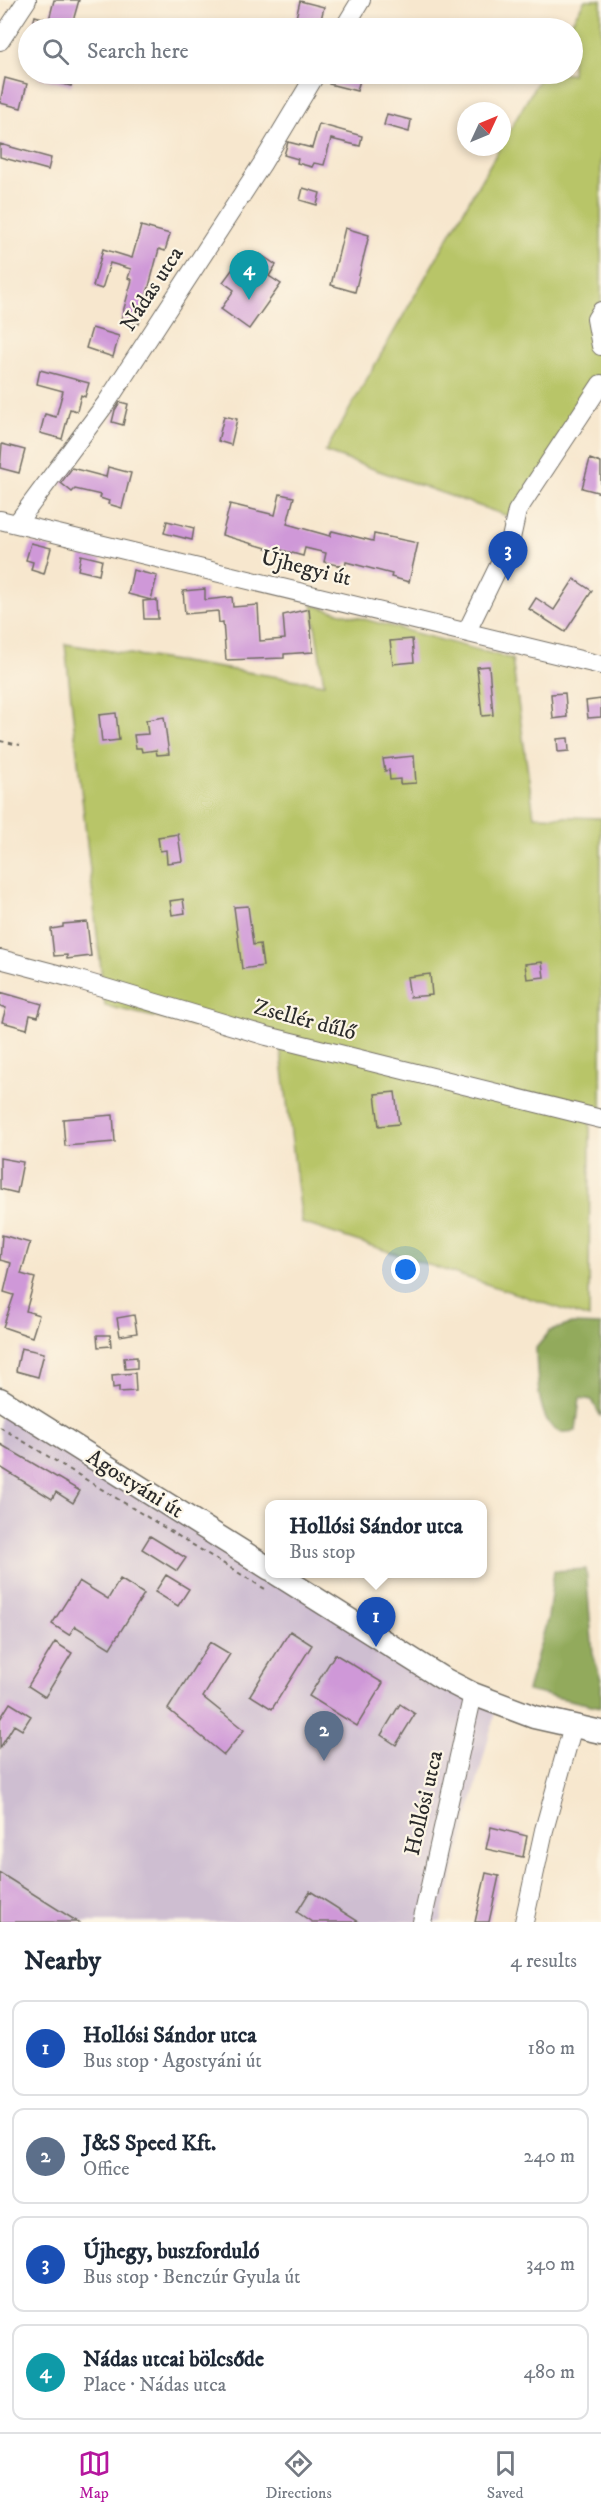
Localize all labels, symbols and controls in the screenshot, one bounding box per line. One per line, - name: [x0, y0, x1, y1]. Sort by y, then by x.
- search box: [18, 18, 583, 84]
- icon: search: [39, 35, 72, 68]
- text: Search here: [87, 38, 189, 65]
- north arrow: [457, 102, 511, 156]
- street label: Nádas utca: [115, 241, 190, 337]
- pin: 4: [230, 250, 268, 300]
- pin: 3: [488, 532, 528, 581]
- street label: Újhegyi út: [258, 543, 354, 592]
- street label: Zsellér dűlő: [251, 993, 359, 1047]
- your location: [391, 1255, 420, 1284]
- street label: Agostyáni út: [82, 1444, 188, 1524]
- popup: [265, 1500, 487, 1578]
- text: Hollósi Sándor utca: [289, 1513, 463, 1540]
- text: Bus stop: [289, 1540, 355, 1565]
- pin: 1: [356, 1598, 395, 1647]
- pin: 2: [304, 1712, 344, 1761]
- street label: Hollósi utca: [399, 1747, 449, 1858]
- text: Nearby: [24, 1945, 101, 1978]
- text: 4 results: [510, 1949, 577, 1974]
- text: Hollósi Sándor utca: [83, 2022, 257, 2049]
- text: 1: [42, 2036, 49, 2061]
- text: 180 m: [528, 2036, 575, 2061]
- text: Bus stop · Agostyáni út: [83, 2049, 262, 2074]
- text: J&S Speed Kft.: [83, 2130, 216, 2157]
- text: 2: [41, 2144, 50, 2169]
- text: 240 m: [524, 2144, 575, 2169]
- text: Office: [83, 2157, 130, 2182]
- text: Újhegy, buszforduló: [83, 2238, 259, 2265]
- text: 3: [42, 2252, 49, 2277]
- text: 340 m: [526, 2252, 575, 2277]
- text: Bus stop · Benczúr Gyula út: [83, 2265, 301, 2290]
- text: Nádas utcai bölcsőde: [83, 2346, 264, 2373]
- text: 4: [40, 2360, 51, 2385]
- text: 480 m: [523, 2360, 575, 2385]
- text: Place · Nádas utca: [83, 2373, 226, 2398]
- tab: Map: [78, 2447, 111, 2503]
- tab: Directions: [266, 2447, 332, 2503]
- tab: Saved: [487, 2447, 524, 2503]

